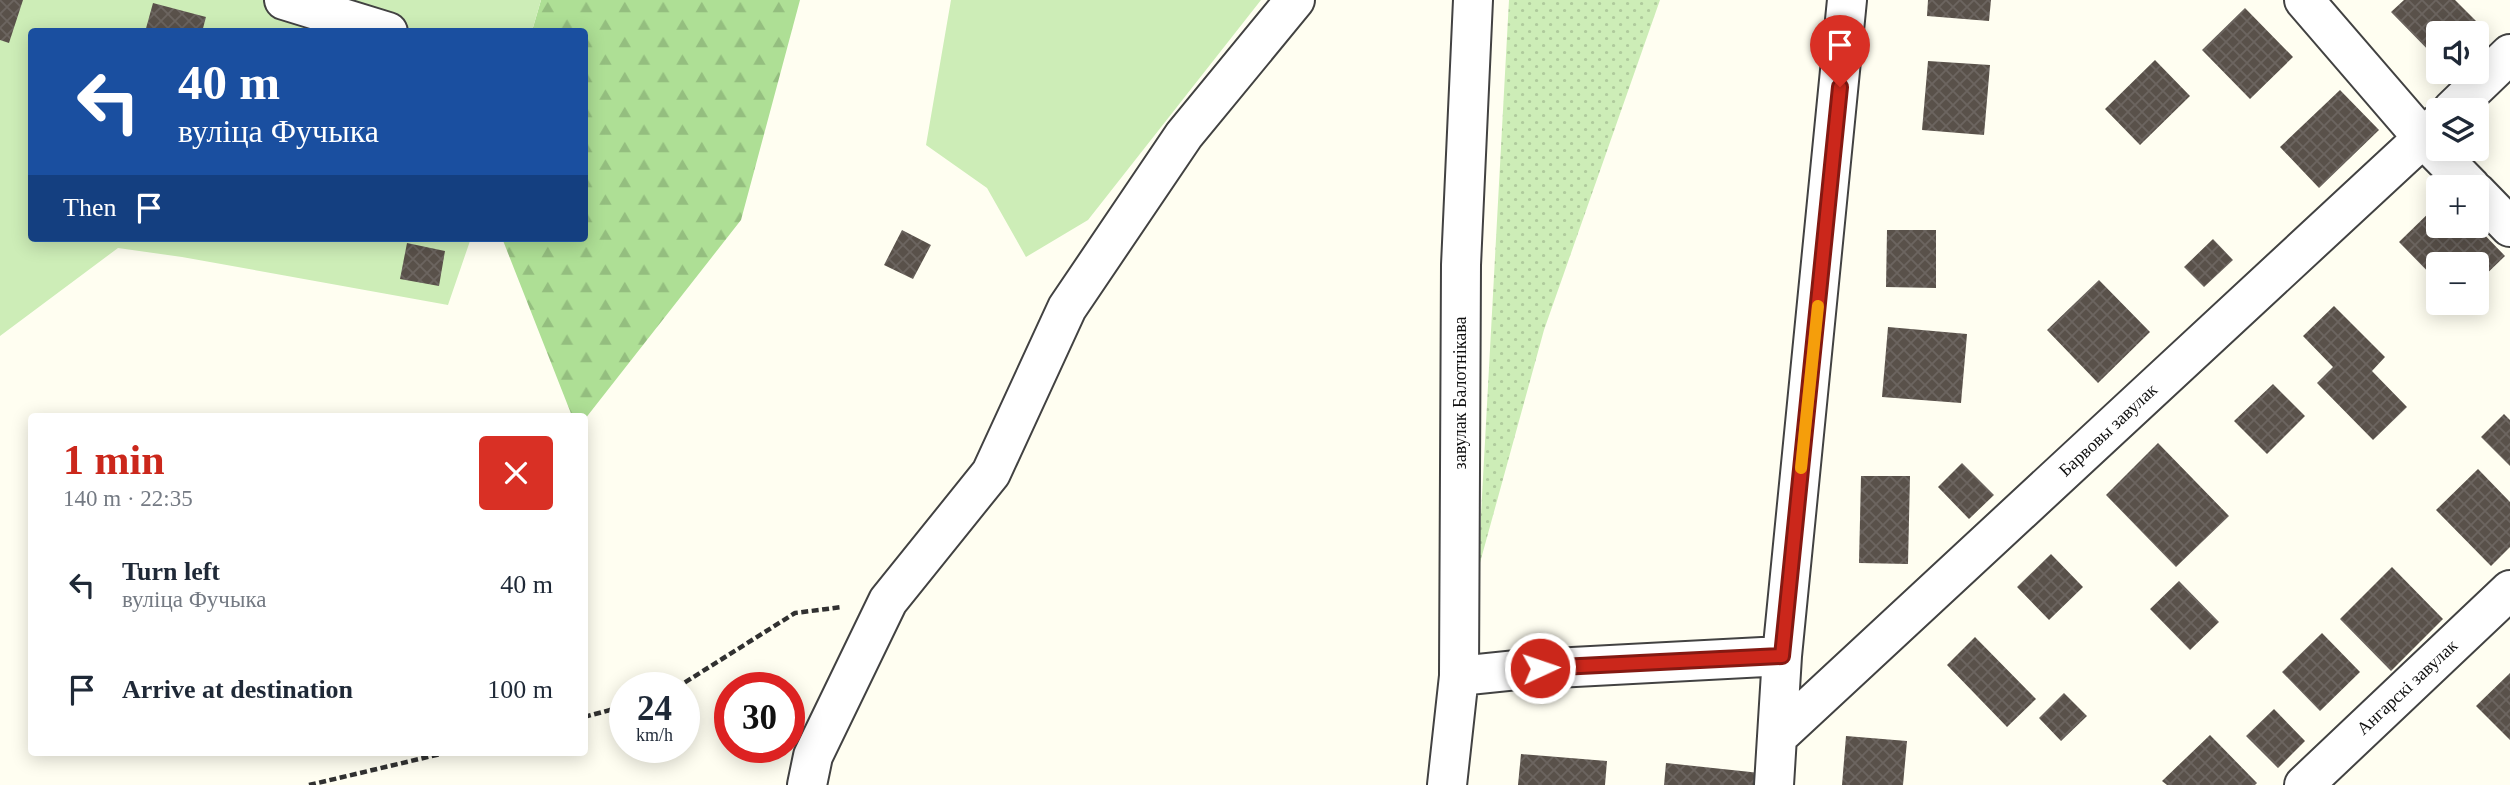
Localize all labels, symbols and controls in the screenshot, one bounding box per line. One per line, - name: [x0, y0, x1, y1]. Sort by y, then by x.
- pin: [1810, 15, 1870, 87]
- map controls: [2426, 21, 2489, 315]
- button: sound: [2426, 21, 2489, 84]
- icon: arrive: [1821, 26, 1859, 64]
- text: 40 m: [178, 55, 280, 110]
- icon: left: [63, 56, 154, 147]
- button: layers: [2426, 98, 2489, 161]
- text: вуліца Фучыка: [178, 113, 379, 149]
- button: +: [2426, 175, 2489, 238]
- icon: arrive: [130, 189, 168, 227]
- text: Then: [63, 193, 116, 222]
- button: −: [2426, 252, 2489, 315]
- street label: завулак Балотнікава: [1450, 317, 1470, 469]
- street label: Барвовы завулак: [2055, 379, 2161, 481]
- button: close: [479, 436, 553, 510]
- text: 1 min: [63, 437, 165, 483]
- text: 140 m · 22:35: [63, 486, 193, 511]
- text: Turn left: [122, 557, 220, 586]
- icon: left: [63, 566, 101, 604]
- text: 40 m: [500, 570, 553, 599]
- text: вуліца Фучыка: [122, 587, 266, 612]
- position arrow: [1503, 631, 1577, 705]
- street label: Ангарскі завулак: [2353, 635, 2462, 739]
- icon: arrive: [63, 671, 101, 709]
- speed limit sign: 30: [714, 672, 805, 763]
- text: Arrive at destination: [122, 675, 353, 704]
- text: 100 m: [487, 675, 553, 704]
- text: 24: [637, 689, 672, 728]
- text: km/h: [636, 725, 673, 745]

